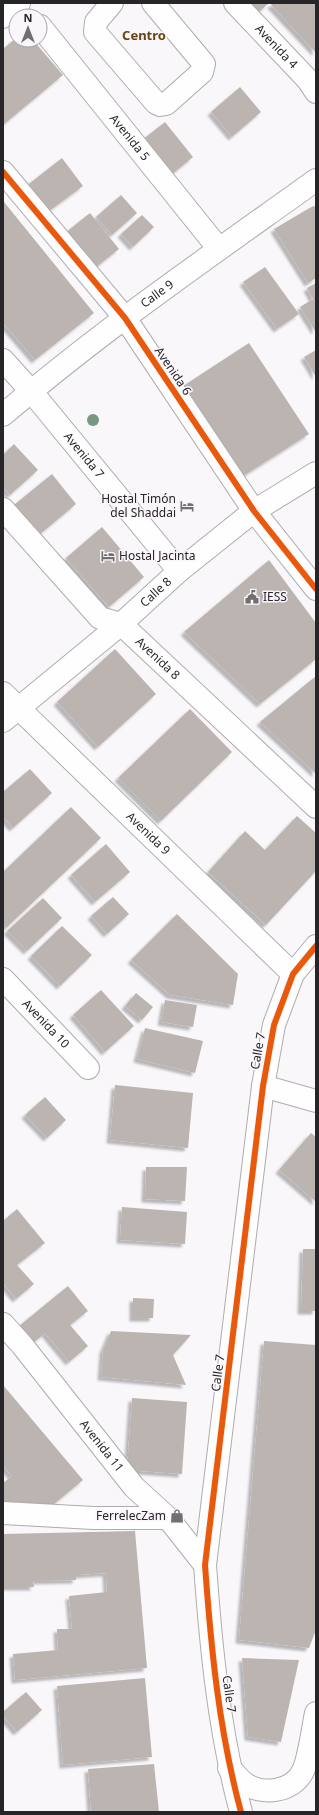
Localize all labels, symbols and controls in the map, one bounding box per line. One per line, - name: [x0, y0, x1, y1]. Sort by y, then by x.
- north arrow: [8, 8, 48, 48]
- text: N: [24, 10, 32, 25]
- street label: Avenida 4: [251, 20, 302, 72]
- district label: Centro: [122, 26, 166, 44]
- street label: Avenida 5: [106, 110, 154, 164]
- street label: Calle 9: [137, 276, 177, 311]
- street label: Avenida 6: [151, 343, 196, 398]
- street label: Avenida 7: [60, 428, 108, 482]
- place label: Hostal Timón del Shaddai: [101, 490, 176, 521]
- hotel icon: Hostal Timón del Shaddai: [179, 498, 195, 514]
- place label: Hostal Jacinta: [119, 547, 196, 564]
- hotel icon: Hostal Jacinta: [100, 548, 116, 564]
- street label: Calle 8: [136, 573, 175, 611]
- place label: IESS: [263, 588, 287, 605]
- public building icon: IESS: [244, 589, 260, 605]
- street label: Avenida 8: [132, 633, 184, 683]
- street label: Avenida 9: [123, 808, 174, 859]
- street label: Avenida 10: [19, 995, 74, 1052]
- street label: Calle 7: [246, 1031, 269, 1071]
- street label: Calle 7: [207, 1353, 228, 1392]
- street label: Avenida 11: [76, 1416, 128, 1475]
- place label: FerrelecZam: [96, 1507, 166, 1524]
- shop icon: FerrelecZam: [169, 1508, 185, 1524]
- street label: Calle 7: [218, 1674, 241, 1714]

